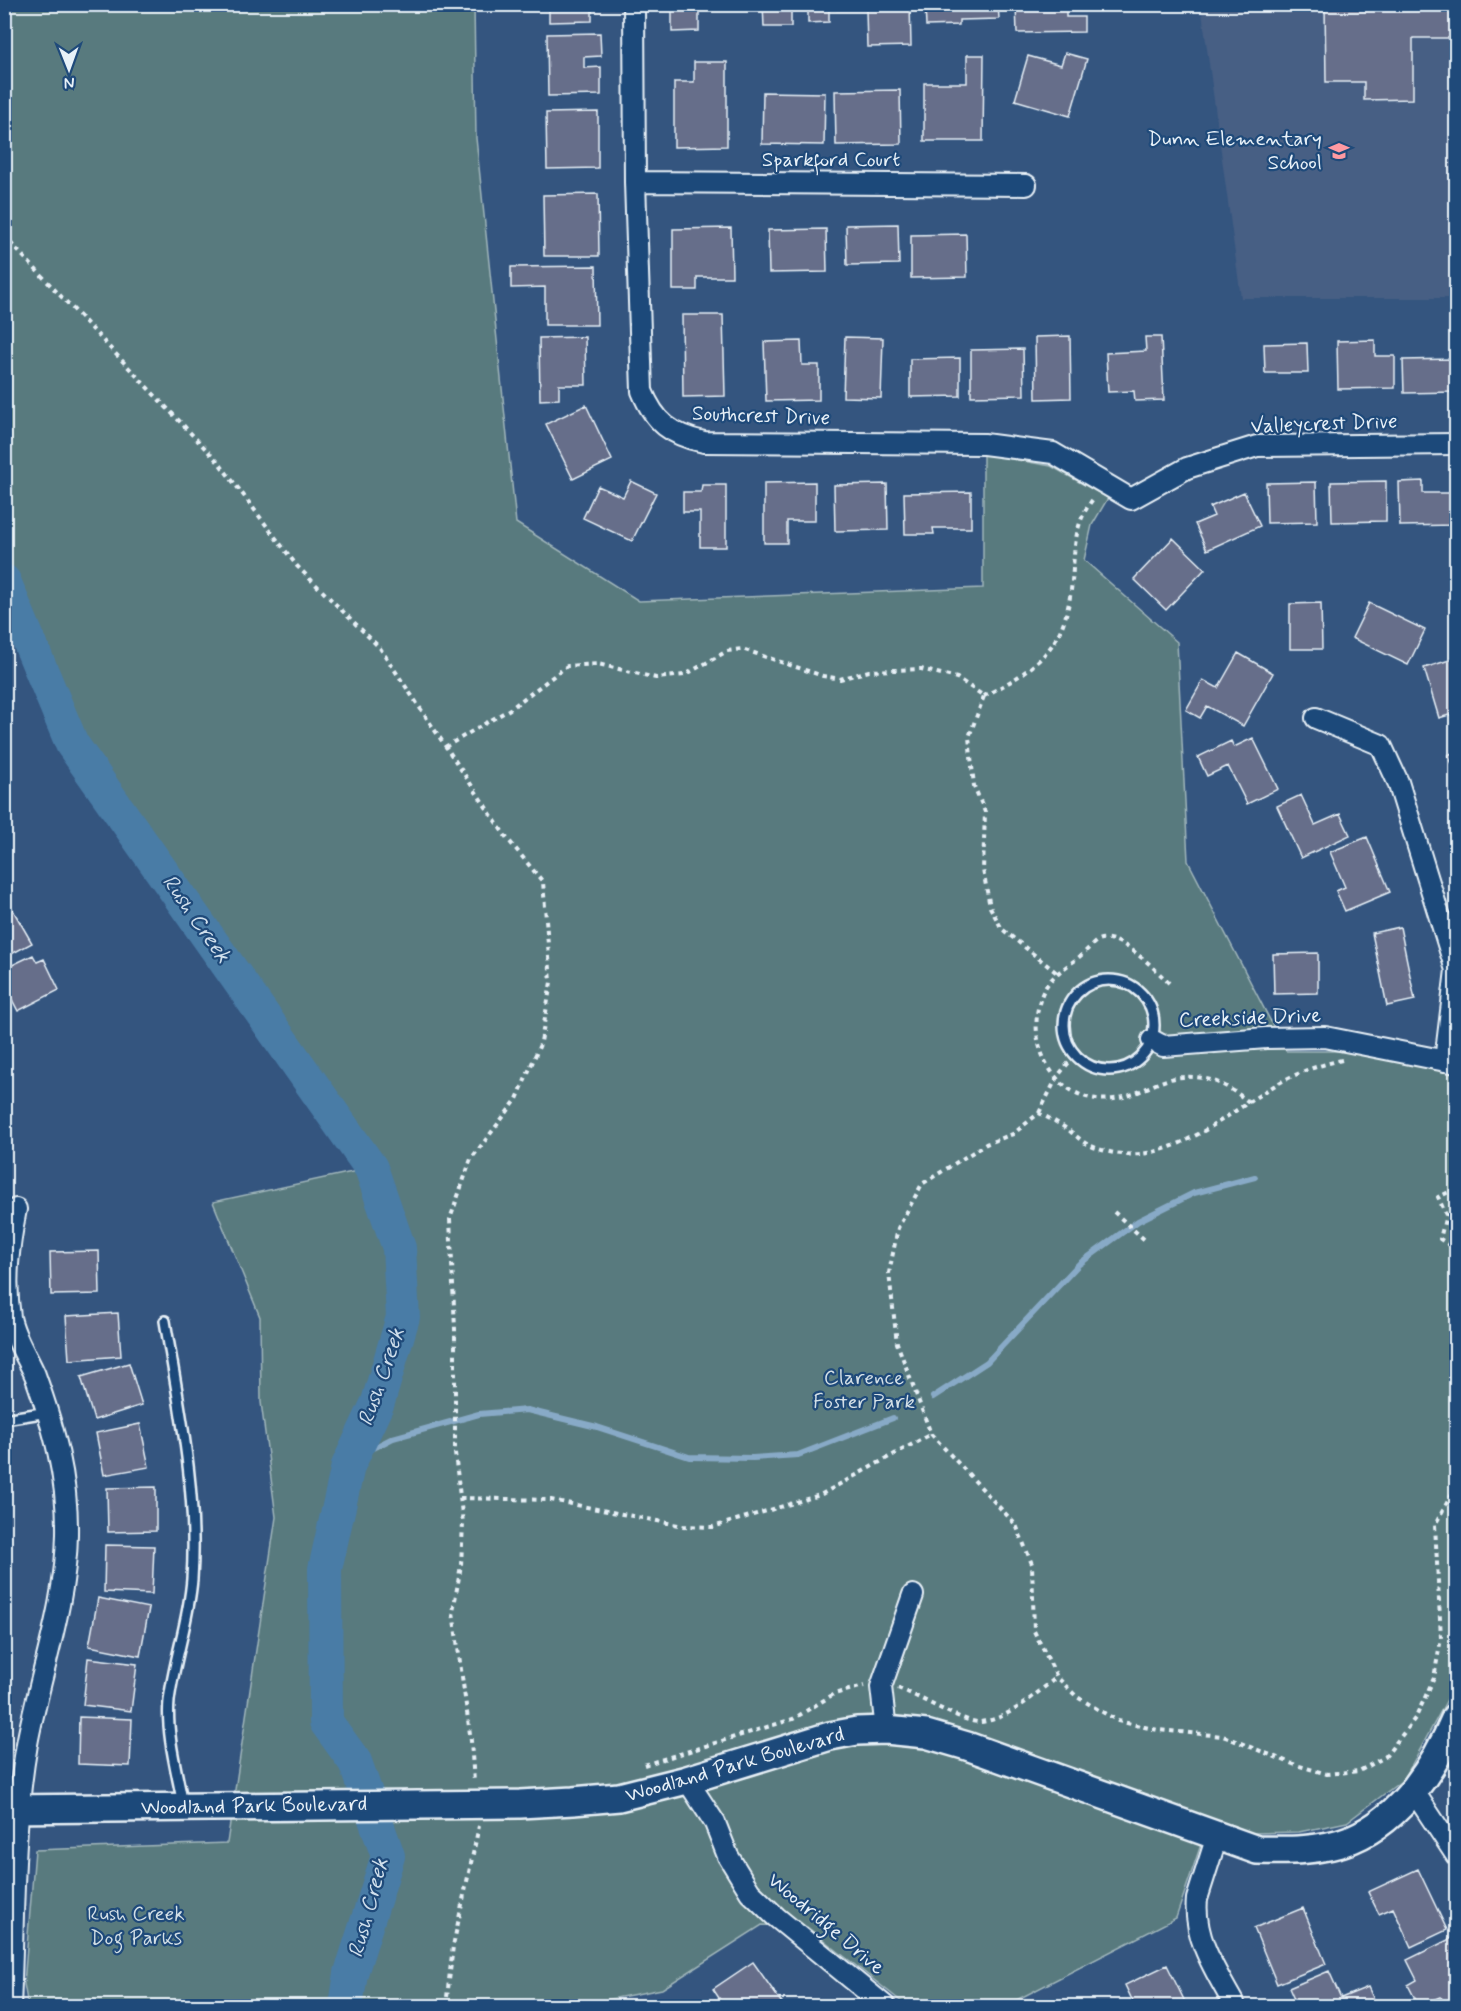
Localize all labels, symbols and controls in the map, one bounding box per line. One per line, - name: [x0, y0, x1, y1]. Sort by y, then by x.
- north arrow: [39, 39, 99, 99]
- text: N: [64, 72, 75, 93]
- place label: Dunn Elementary School: [1148, 125, 1322, 177]
- school or university icon: Dunn Elementary School: [1327, 139, 1351, 163]
- street label: Sparkford Court: [762, 146, 900, 176]
- street label: Southcrest Drive: [691, 400, 831, 432]
- street label: Valleycrest Drive: [1250, 407, 1398, 441]
- water label: Rush Creek: [155, 869, 237, 969]
- street label: Creekside Drive: [1178, 1002, 1322, 1034]
- water label: Rush Creek: [352, 1324, 412, 1430]
- park label: Clarence Foster Park: [813, 1364, 915, 1416]
- street label: Woodland Park Boulevard: [622, 1720, 848, 1810]
- street label: Woodland Park Boulevard: [141, 1790, 367, 1822]
- water label: Rush Creek: [342, 1855, 396, 1961]
- street label: Woodridge Drive: [760, 1867, 891, 1983]
- park label: Rush Creek Dog Parks: [87, 1900, 185, 1954]

